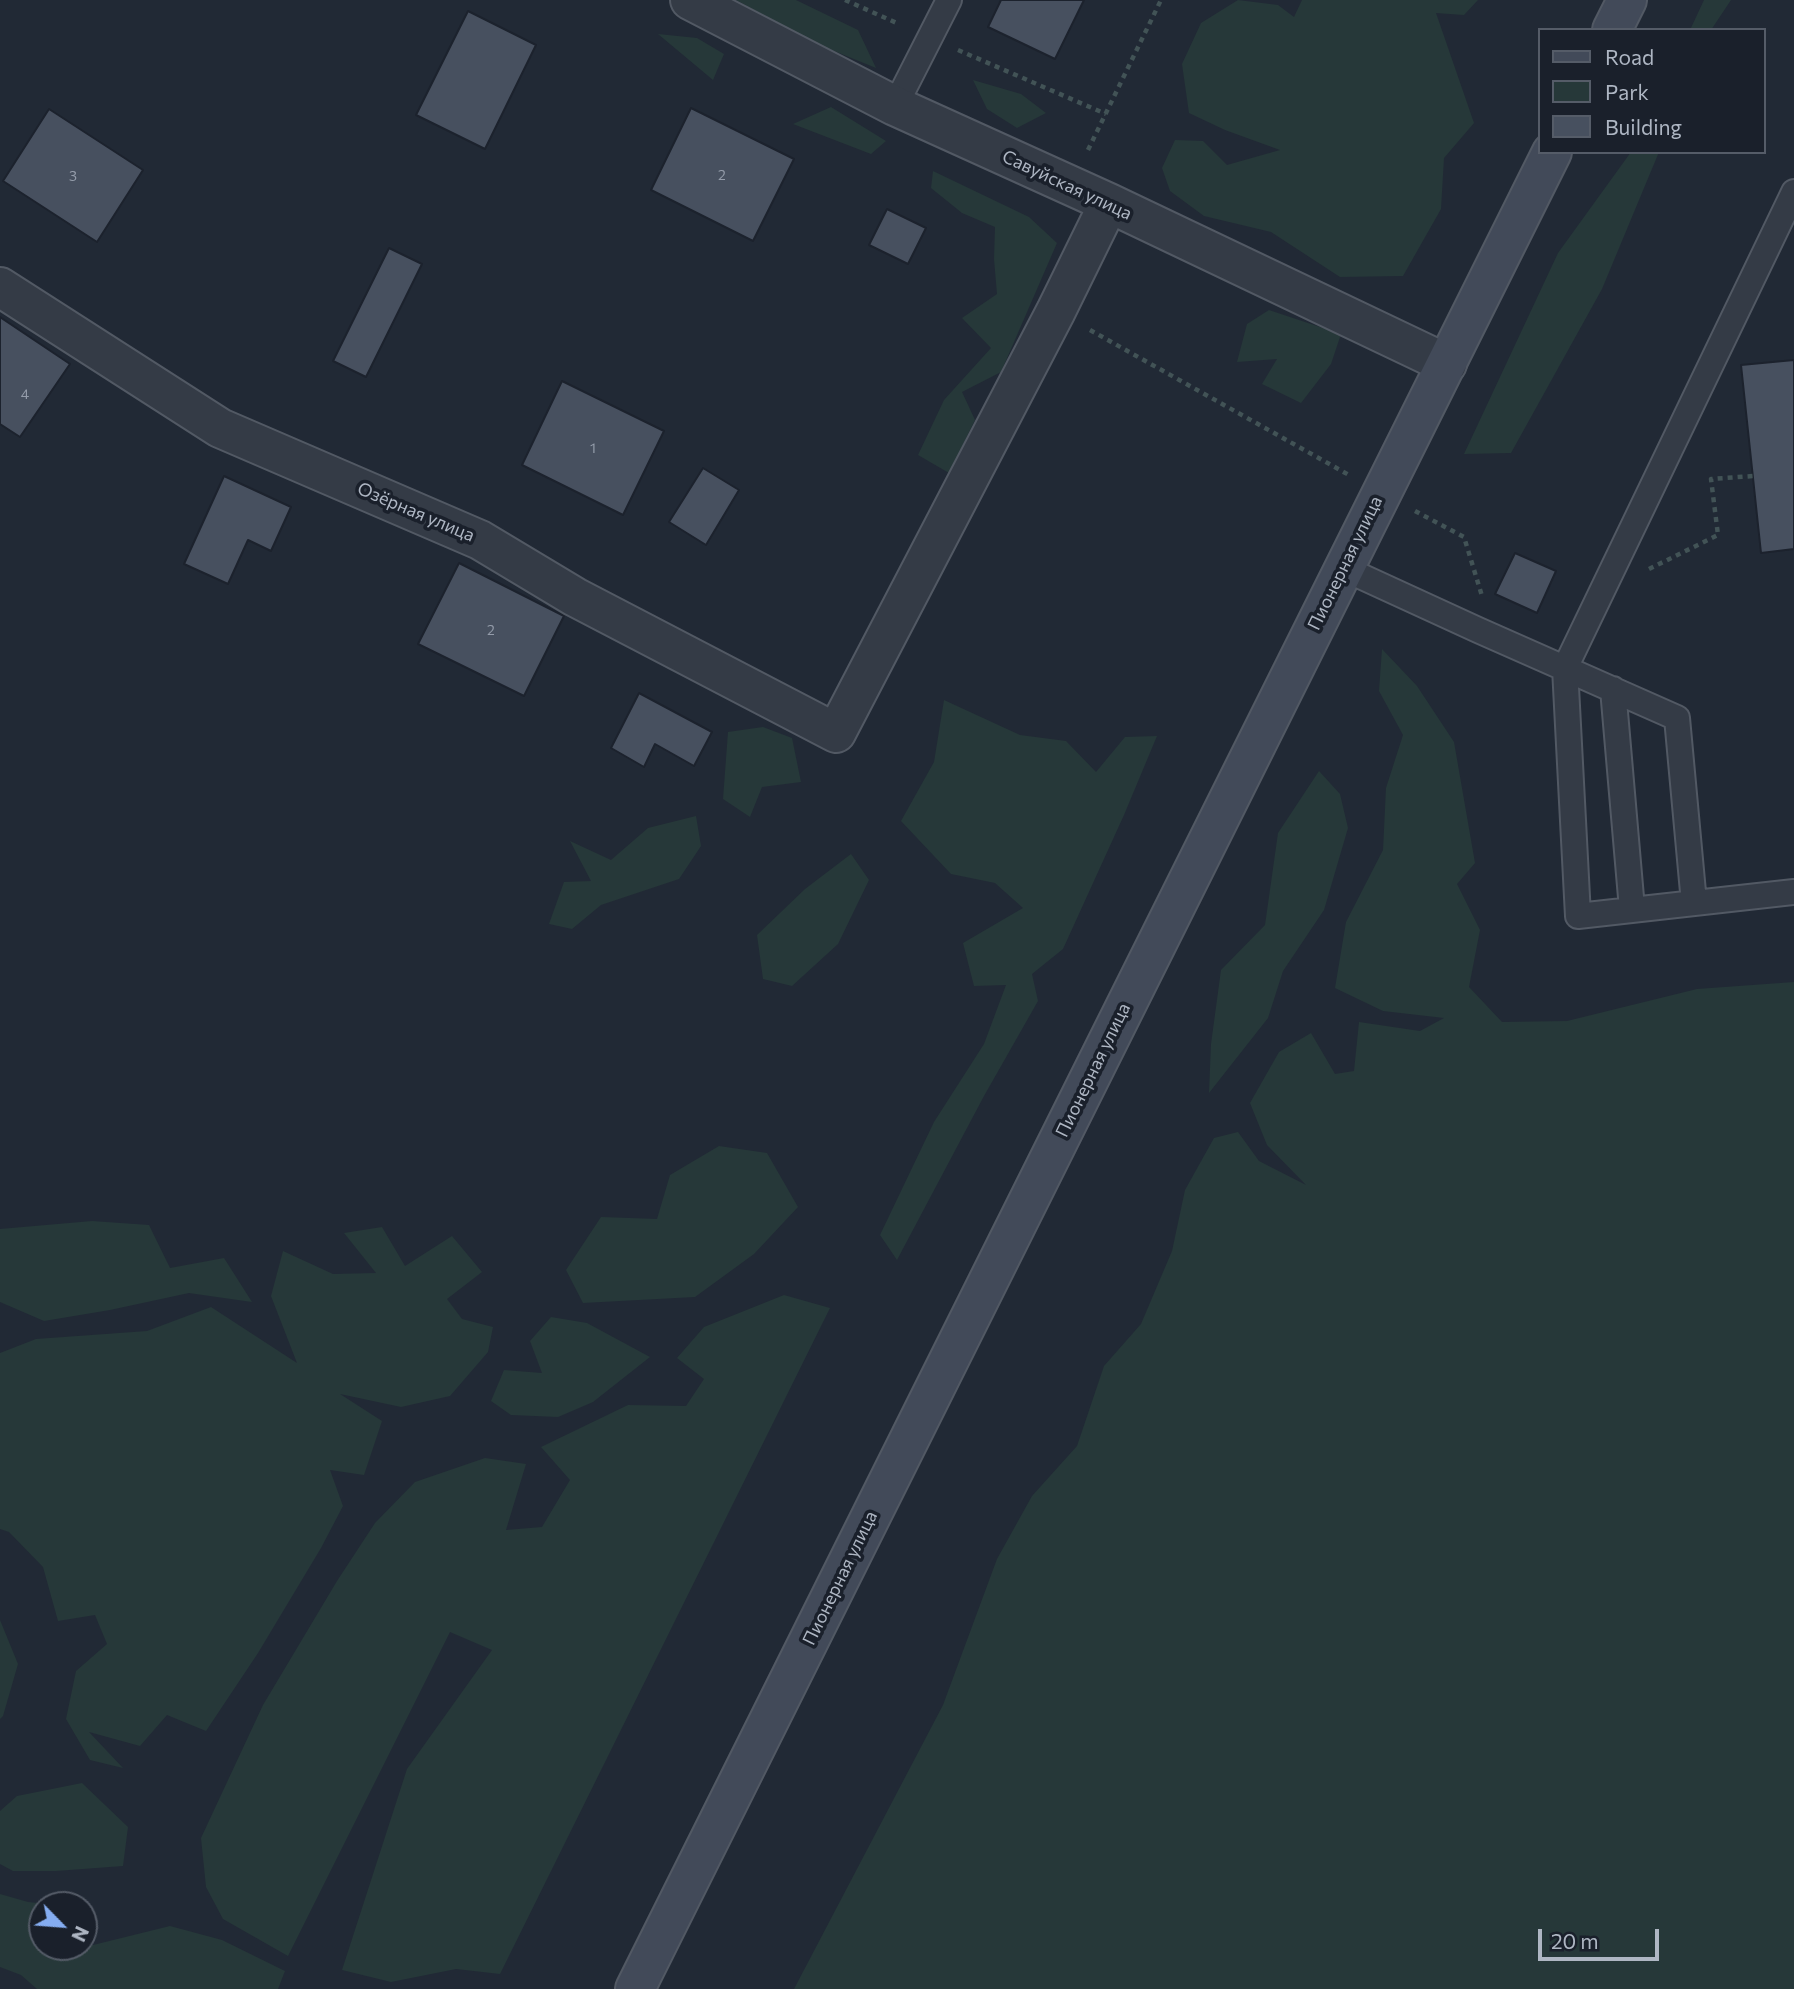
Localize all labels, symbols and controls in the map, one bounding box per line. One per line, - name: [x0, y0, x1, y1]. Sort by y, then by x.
- legend: [1538, 28, 1766, 154]
- text: Road: [1605, 44, 1654, 69]
- text: Park: [1605, 79, 1649, 104]
- text: Building: [1605, 114, 1682, 139]
- street label: Савуйская улица: [999, 145, 1135, 225]
- house number: 2: [718, 167, 726, 183]
- house number: 3: [69, 168, 77, 184]
- house number: 4: [21, 386, 29, 402]
- house number: 1: [590, 440, 596, 456]
- street label: Озёрная улица: [354, 478, 478, 546]
- street label: Пионерная улица: [1303, 492, 1387, 634]
- house number: 2: [487, 622, 495, 638]
- street label: Пионерная улица: [1051, 999, 1135, 1141]
- street label: Пионерная улица: [798, 1507, 882, 1649]
- north arrow: [28, 1891, 98, 1961]
- scale bar: [1542, 1916, 1663, 1960]
- text: N: [67, 1923, 94, 1946]
- text: 20 m: [1551, 1928, 1599, 1953]

